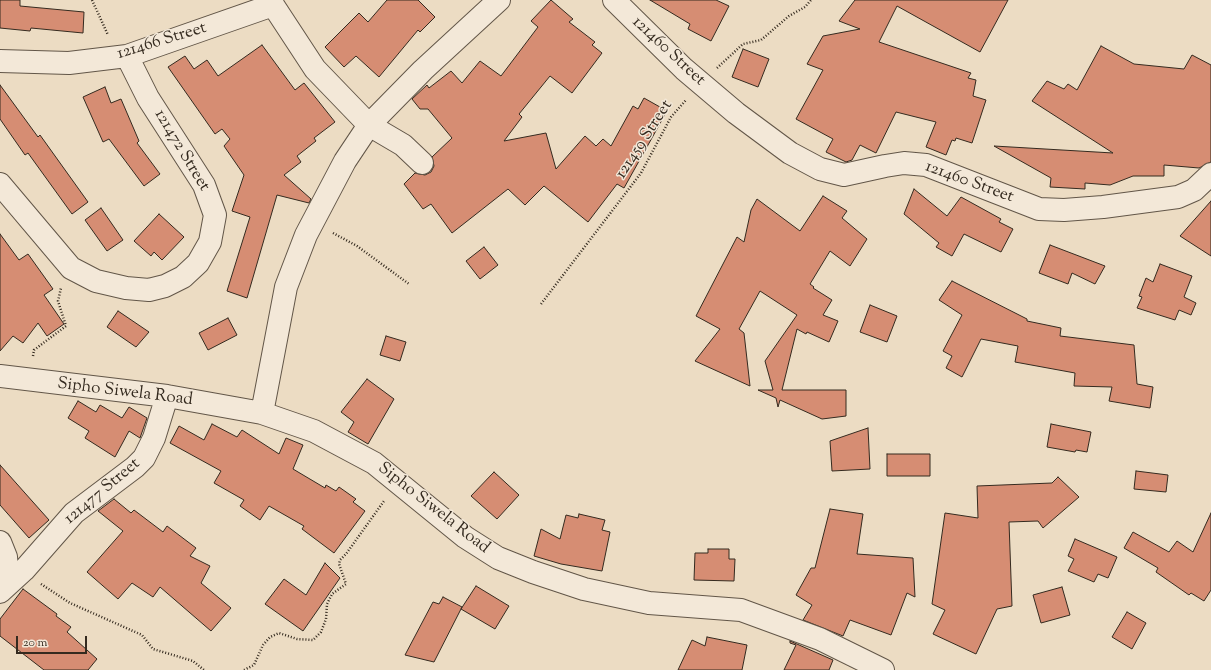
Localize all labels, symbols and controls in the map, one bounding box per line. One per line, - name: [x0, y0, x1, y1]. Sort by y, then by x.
- street label: 121460 Street: [627, 13, 709, 91]
- street label: 121466 Street: [115, 19, 209, 65]
- street label: 121459 Street: [612, 97, 678, 183]
- street label: 121472 Street: [149, 106, 213, 196]
- street label: 121460 Street: [922, 158, 1016, 208]
- street label: Sipho Siwela Road: [56, 375, 194, 411]
- street label: 121477 Street: [61, 454, 145, 530]
- street label: Sipho Siwela Road: [373, 459, 493, 559]
- scale bar: [18, 628, 89, 654]
- text: 20 m: [23, 634, 47, 652]

